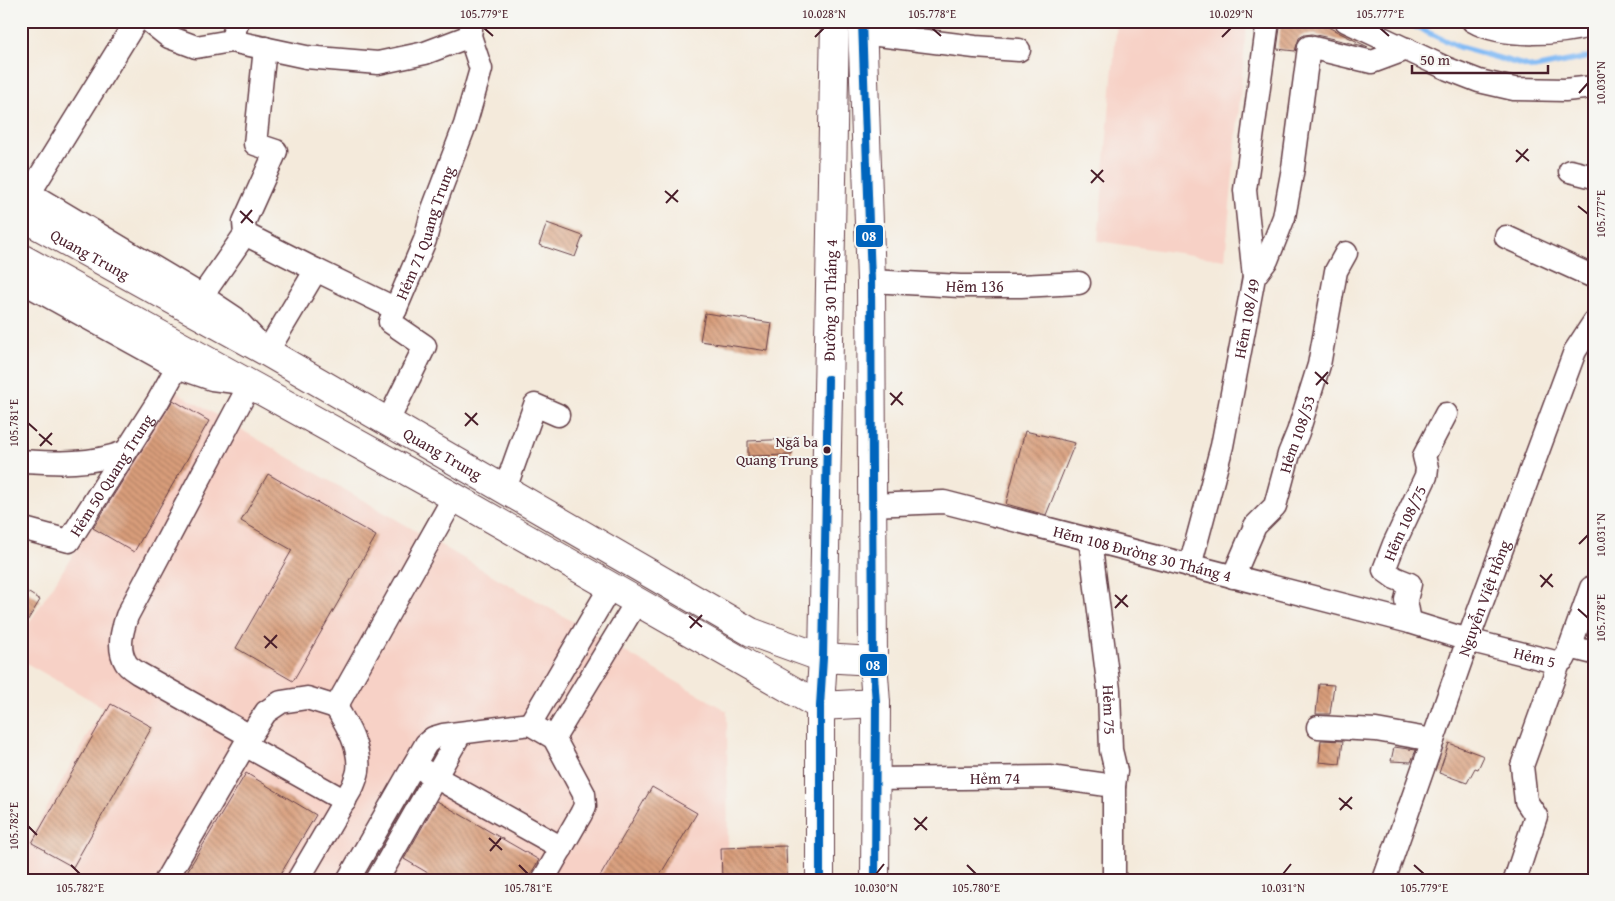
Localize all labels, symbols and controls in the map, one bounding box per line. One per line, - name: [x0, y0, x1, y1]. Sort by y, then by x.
- text: 105.779°E: [460, 5, 508, 22]
- text: 10.028°N: [802, 5, 846, 22]
- text: 105.778°E: [908, 5, 956, 22]
- text: 10.029°N: [1209, 5, 1253, 22]
- text: 105.777°E: [1356, 5, 1404, 22]
- scale bar: [1412, 42, 1549, 74]
- text: 50 m: [1420, 49, 1451, 70]
- text: 10.030°N: [1592, 61, 1609, 105]
- street label: Hẻm 71 Quang Trung: [389, 162, 460, 303]
- text: 105.777°E: [1592, 190, 1609, 238]
- street label: Quang Trung: [46, 223, 134, 286]
- line badge: 08: [855, 224, 884, 248]
- text: 08: [862, 226, 876, 246]
- street label: Đường 30 Tháng 4: [817, 239, 843, 361]
- street label: Hẽm 136: [945, 273, 1004, 298]
- street label: Hẽm 108/49: [1227, 276, 1266, 360]
- street label: Hẻm 108/53: [1272, 392, 1321, 476]
- text: 105.781°E: [5, 399, 22, 447]
- street label: Hẻm 50 Quang Trung: [63, 409, 159, 541]
- street label: Quang Trung: [399, 421, 487, 486]
- place label: Ngã ba Quang Trung: [736, 431, 819, 470]
- marker: Ngã ba Quang Trung: [822, 445, 832, 455]
- street label: Hẽm 108/75: [1377, 481, 1432, 564]
- text: 10.031°N: [1592, 513, 1609, 557]
- street label: Hẽm 108 Đường 30 Tháng 4: [1051, 519, 1234, 588]
- street label: Nguyễn Việt Hồng: [1451, 536, 1516, 660]
- text: 105.778°E: [1592, 594, 1609, 642]
- street label: Hẻm 5: [1511, 640, 1558, 674]
- line badge: 08: [859, 653, 888, 677]
- text: 08: [866, 655, 880, 675]
- street label: Hẻm 75: [1097, 684, 1122, 735]
- street label: Hẻm 74: [970, 765, 1021, 790]
- text: 105.782°E: [5, 802, 22, 850]
- text: 105.782°E: [56, 879, 104, 896]
- text: 105.781°E: [504, 879, 552, 896]
- text: 10.030°N: [854, 879, 898, 896]
- text: 105.780°E: [952, 879, 1000, 896]
- text: 10.031°N: [1261, 879, 1305, 896]
- text: 105.779°E: [1400, 879, 1448, 896]

